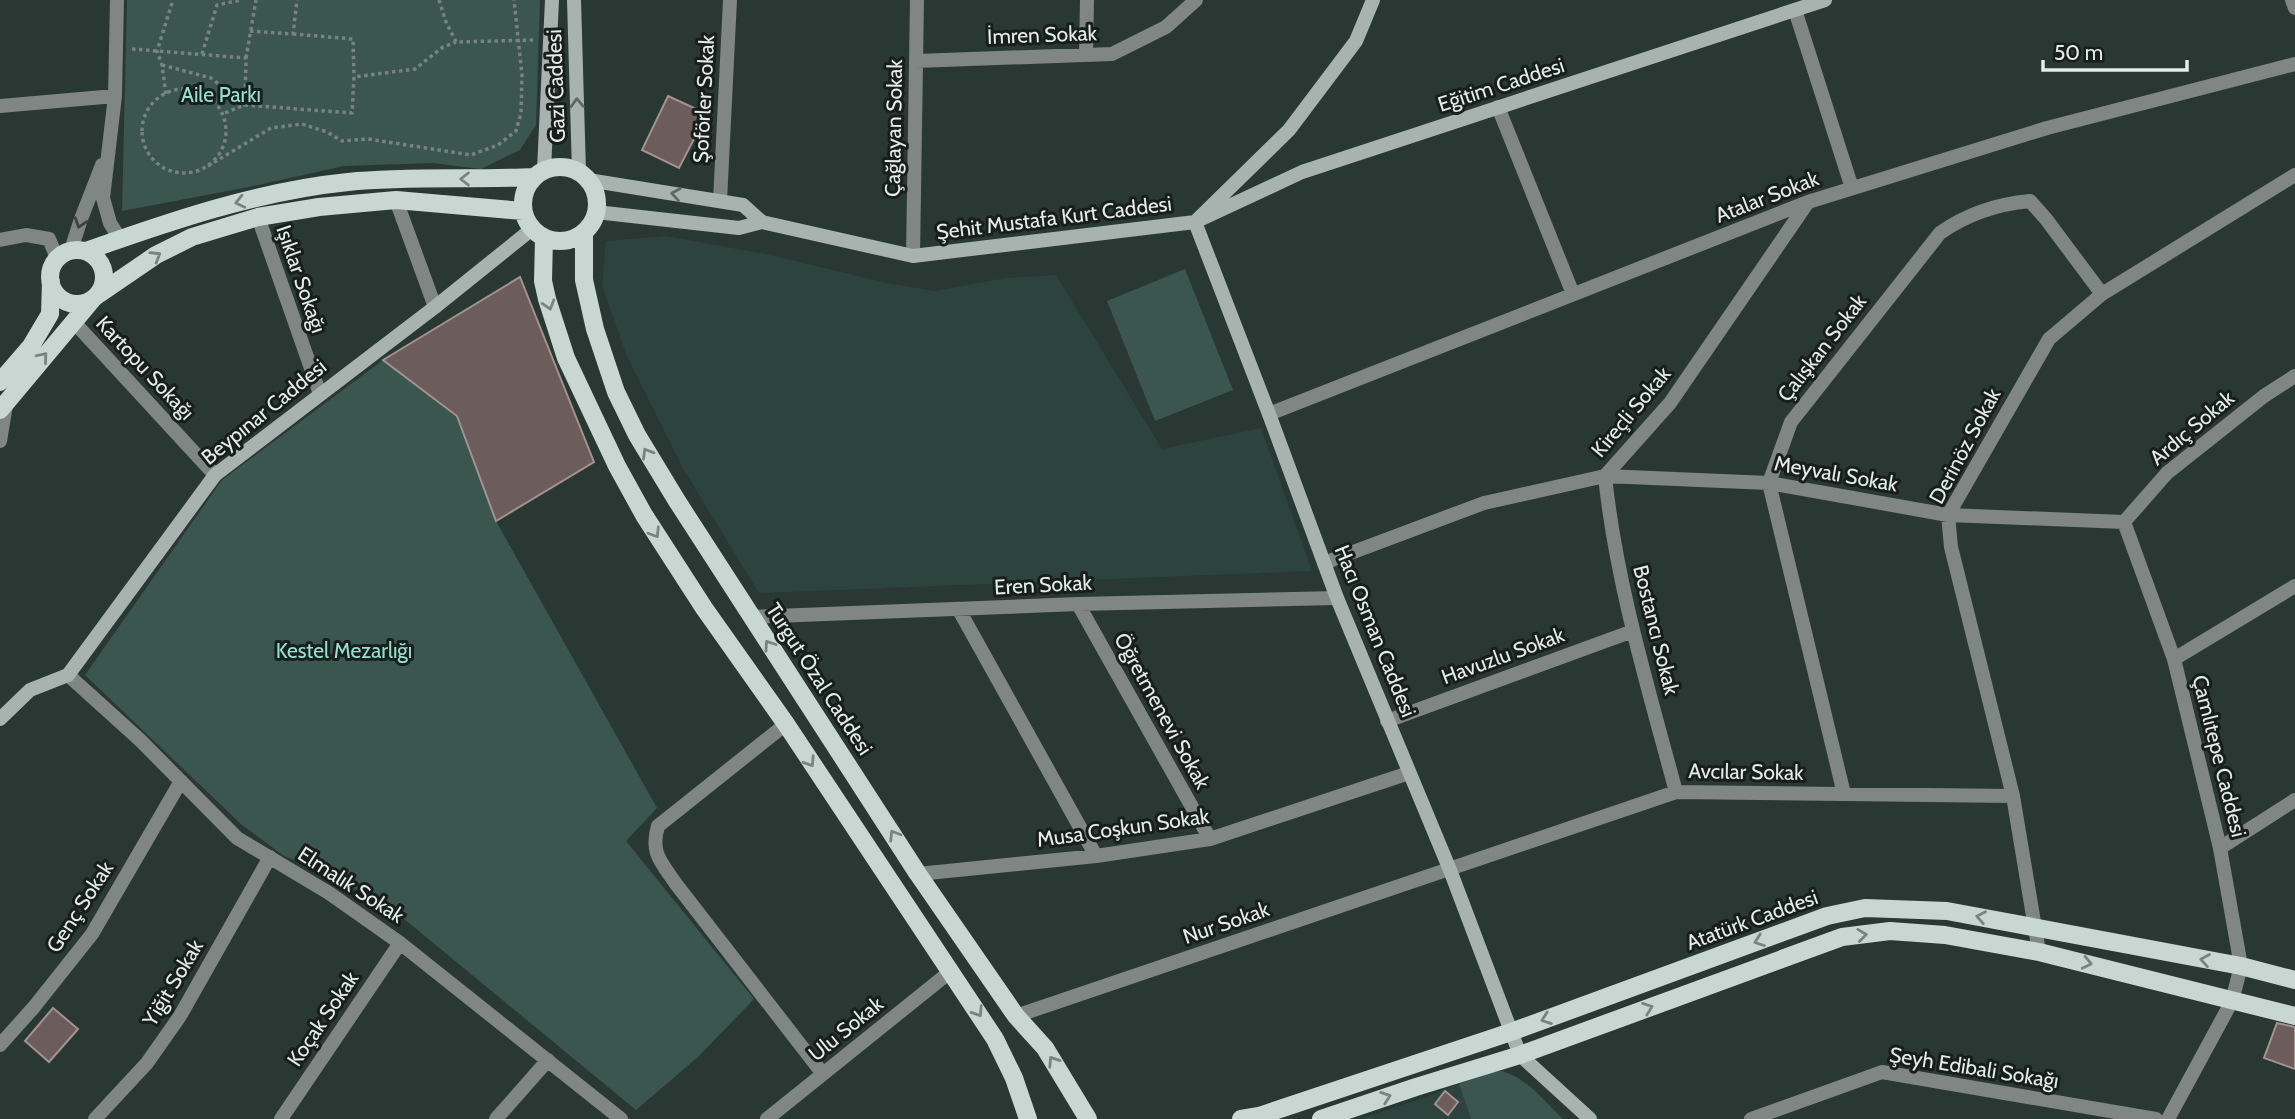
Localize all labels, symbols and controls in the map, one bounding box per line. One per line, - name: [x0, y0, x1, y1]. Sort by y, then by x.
- street label: İmren Sokak: [987, 20, 1098, 49]
- scale bar: [2043, 28, 2186, 72]
- street label: Gazi Caddesi: [541, 29, 570, 143]
- street label: Şoförler Sokak: [688, 34, 719, 164]
- text: 50 m: [2054, 40, 2103, 65]
- street label: Eğitim Caddesi: [1434, 52, 1567, 117]
- street label: Çağlayan Sokak: [880, 58, 907, 197]
- park label: Aile Parkı: [181, 82, 261, 107]
- one-way arrow: [570, 98, 585, 109]
- street label: Atalar Sokak: [1712, 165, 1823, 228]
- one-way arrow: [460, 171, 470, 187]
- one-way arrow: [670, 187, 682, 202]
- street label: Şehit Mustafa Kurt Caddesi: [935, 191, 1173, 244]
- one-way arrow: [234, 194, 246, 209]
- one-way arrow: [73, 217, 88, 229]
- street label: Işıklar Sokağı: [271, 222, 332, 336]
- one-way arrow: [148, 252, 161, 265]
- street label: Çalışkan Sokak: [1772, 288, 1872, 406]
- one-way arrow: [541, 299, 556, 311]
- street label: Kartopu Sokağı: [91, 311, 200, 425]
- one-way arrow: [35, 352, 47, 365]
- street label: Beypınar Caddesi: [196, 354, 331, 470]
- street label: Kireçli Sokak: [1586, 361, 1676, 462]
- street label: Derinöz Sokak: [1924, 383, 2006, 508]
- street label: Ardıç Sokak: [2144, 385, 2239, 470]
- one-way arrow: [643, 447, 656, 460]
- street label: Meyvalı Sokak: [1772, 450, 1900, 497]
- one-way arrow: [647, 525, 660, 538]
- street label: Hacı Osman Caddesi: [1330, 541, 1421, 720]
- street label: Bostancı Sokak: [1628, 562, 1685, 698]
- street label: Eren Sokak: [994, 569, 1093, 600]
- street label: Turgut Özal Caddesi: [761, 598, 878, 759]
- street label: Havuzlu Sokak: [1438, 622, 1568, 689]
- street label: Öğretmenevi Sokak: [1109, 628, 1216, 794]
- park label: Kestel Mezarlığı: [276, 638, 412, 663]
- one-way arrow: [765, 639, 778, 652]
- street label: Çamlıtepe Caddesi: [2187, 672, 2252, 839]
- one-way arrow: [802, 754, 814, 767]
- street label: Avcılar Sokak: [1688, 758, 1804, 785]
- street label: Musa Coşkun Sokak: [1035, 803, 1211, 852]
- one-way arrow: [889, 830, 902, 843]
- street label: Elmalık Sokak: [294, 841, 409, 928]
- street label: Genç Sokak: [41, 856, 119, 957]
- street label: Atatürk Caddesi: [1683, 884, 1821, 955]
- street label: Nur Sokak: [1179, 896, 1273, 949]
- one-way arrow: [1975, 911, 1987, 926]
- one-way arrow: [1857, 927, 1868, 942]
- one-way arrow: [1754, 932, 1766, 946]
- street label: Yiğit Sokak: [136, 934, 208, 1031]
- one-way arrow: [2199, 953, 2211, 968]
- one-way arrow: [2081, 955, 2093, 969]
- street label: Koçak Sokak: [282, 966, 364, 1071]
- street label: Ulu Sokak: [804, 991, 888, 1066]
- one-way arrow: [1641, 1002, 1653, 1016]
- one-way arrow: [969, 1004, 982, 1017]
- one-way arrow: [1540, 1011, 1552, 1025]
- street label: Şeyh Edibali Sokağı: [1888, 1042, 2060, 1093]
- one-way arrow: [1048, 1055, 1061, 1068]
- one-way arrow: [1379, 1091, 1392, 1105]

